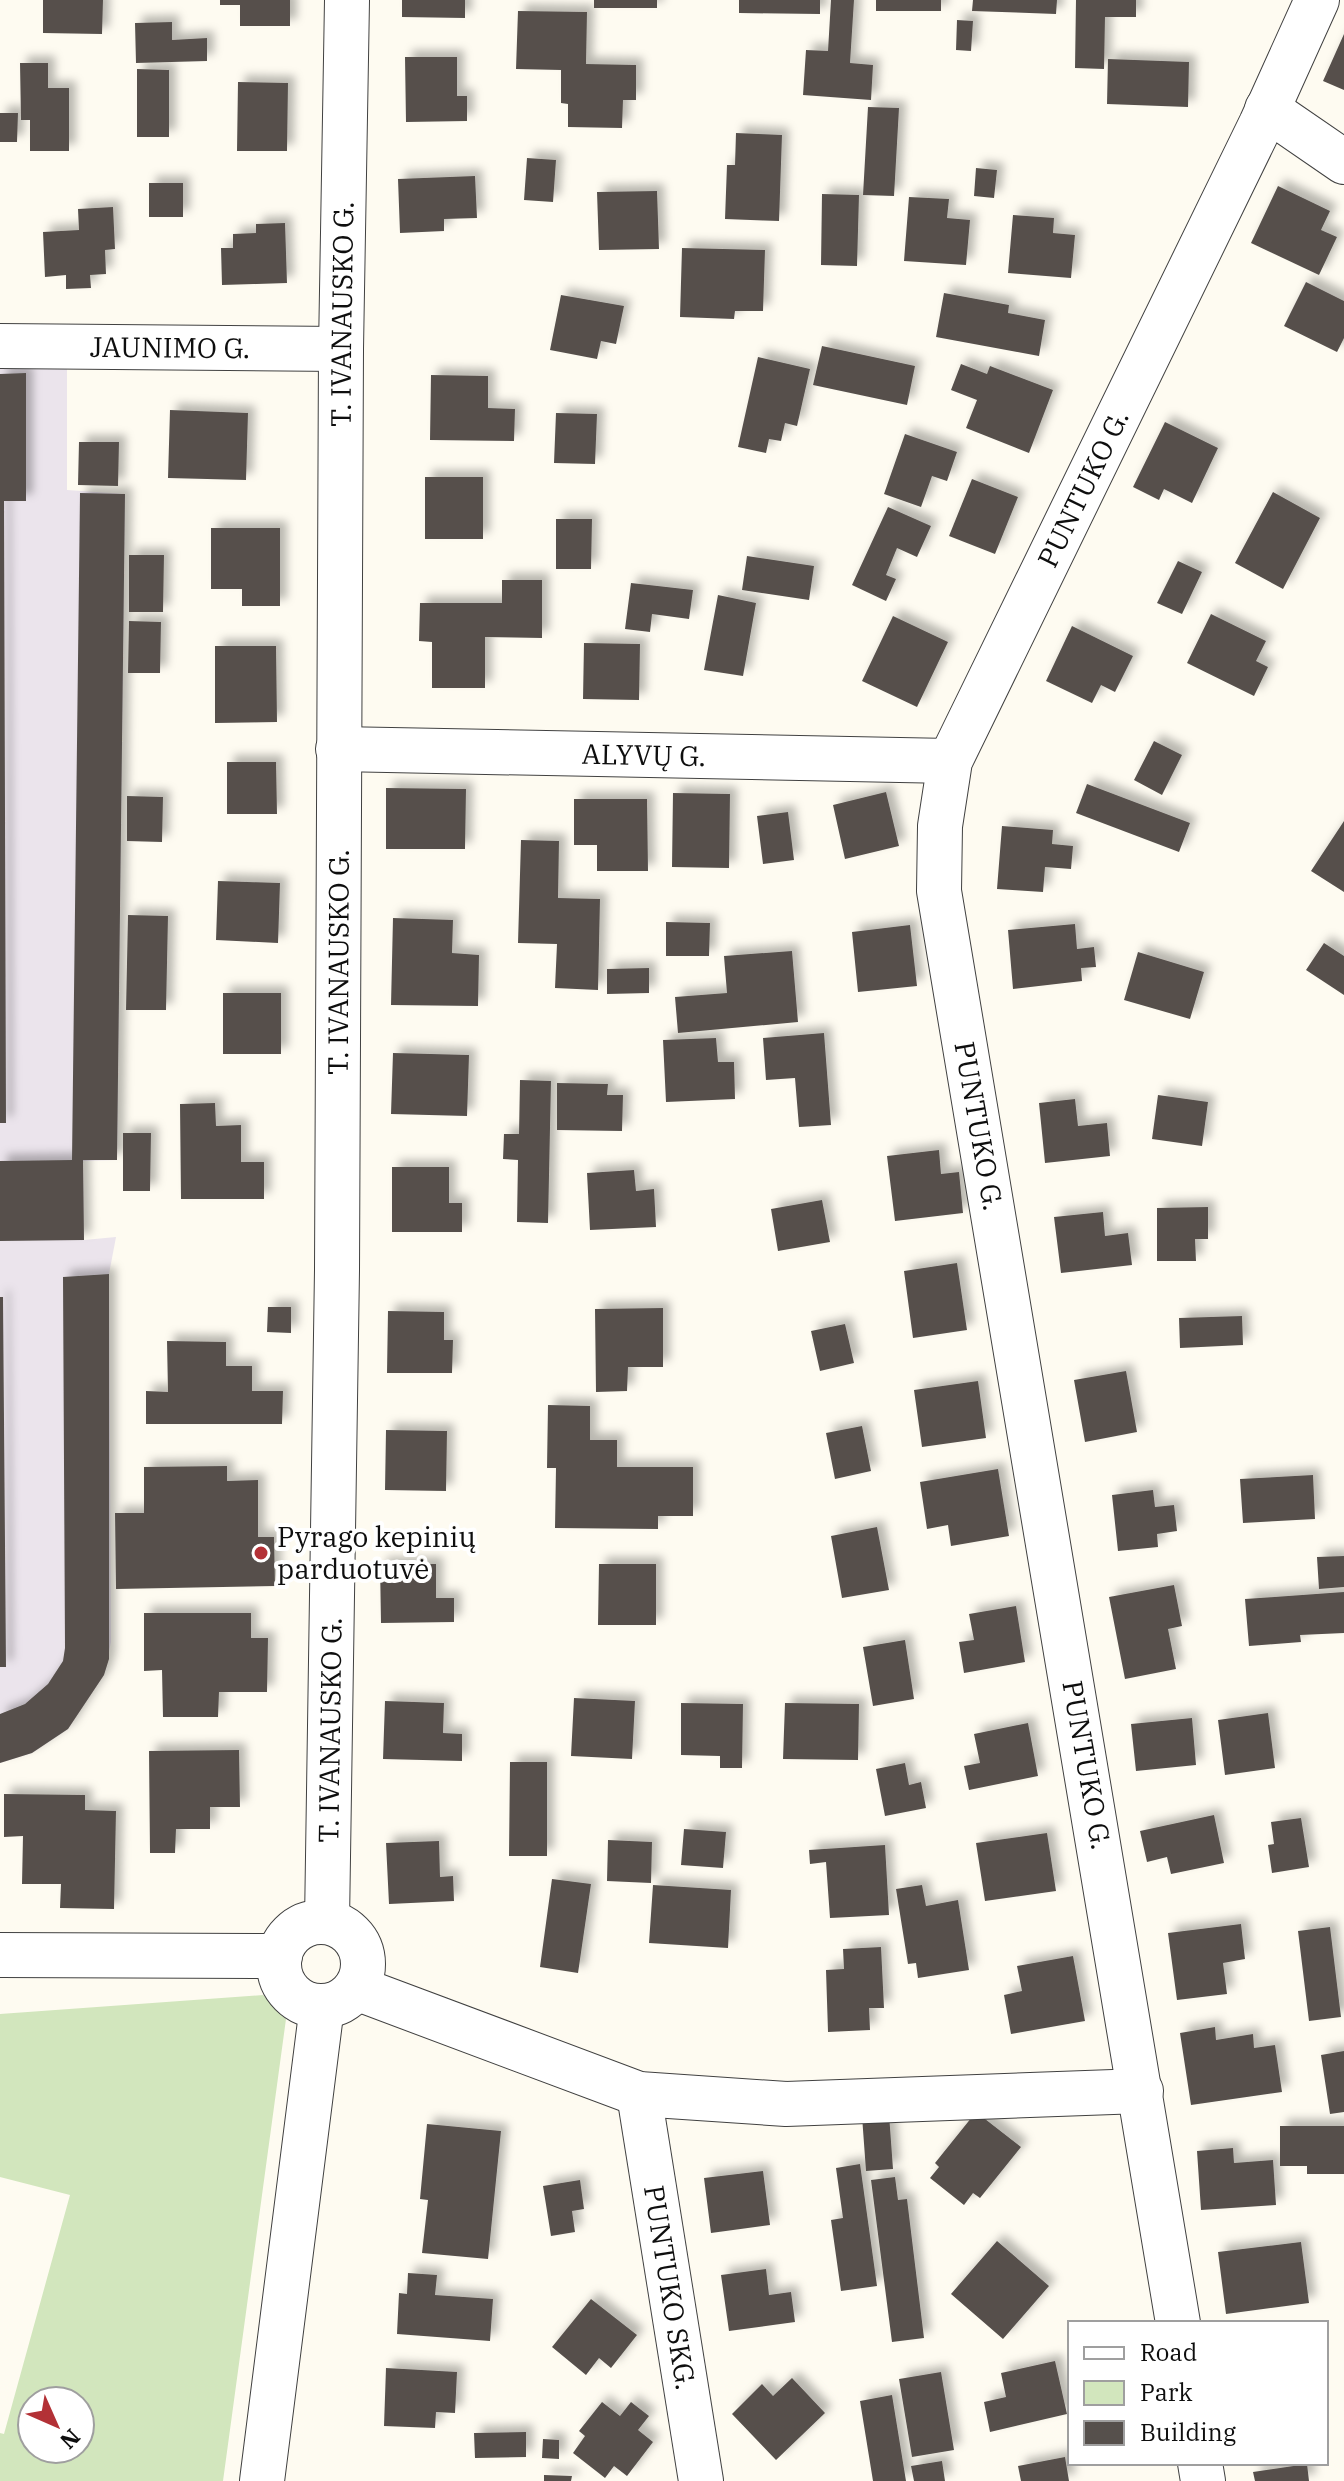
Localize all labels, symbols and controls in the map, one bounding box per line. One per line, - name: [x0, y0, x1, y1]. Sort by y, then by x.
- street label: T. IVANAUSKO G.: [322, 201, 362, 427]
- street label: JAUNIMO G.: [90, 328, 250, 366]
- street label: PUNTUKO G.: [1028, 403, 1137, 573]
- street label: ALYVŲ G.: [581, 735, 706, 774]
- street label: T. IVANAUSKO G.: [319, 849, 357, 1075]
- street label: PUNTUKO G.: [946, 1038, 1013, 1213]
- place label: Pyrago kepinių parduotuvė: [277, 1518, 476, 1587]
- marker: Pyrago kepinių parduotuvė: [252, 1544, 270, 1562]
- street label: T. IVANAUSKO G.: [309, 1617, 350, 1843]
- street label: PUNTUKO G.: [1054, 1677, 1121, 1852]
- street label: PUNTUKO SKG.: [636, 2182, 705, 2392]
- legend: [1068, 2321, 1328, 2465]
- text: Road: [1140, 2336, 1197, 2368]
- text: Park: [1140, 2376, 1192, 2408]
- north arrow: [16, 2385, 96, 2465]
- text: Building: [1140, 2416, 1236, 2448]
- text: N: [54, 2423, 87, 2456]

